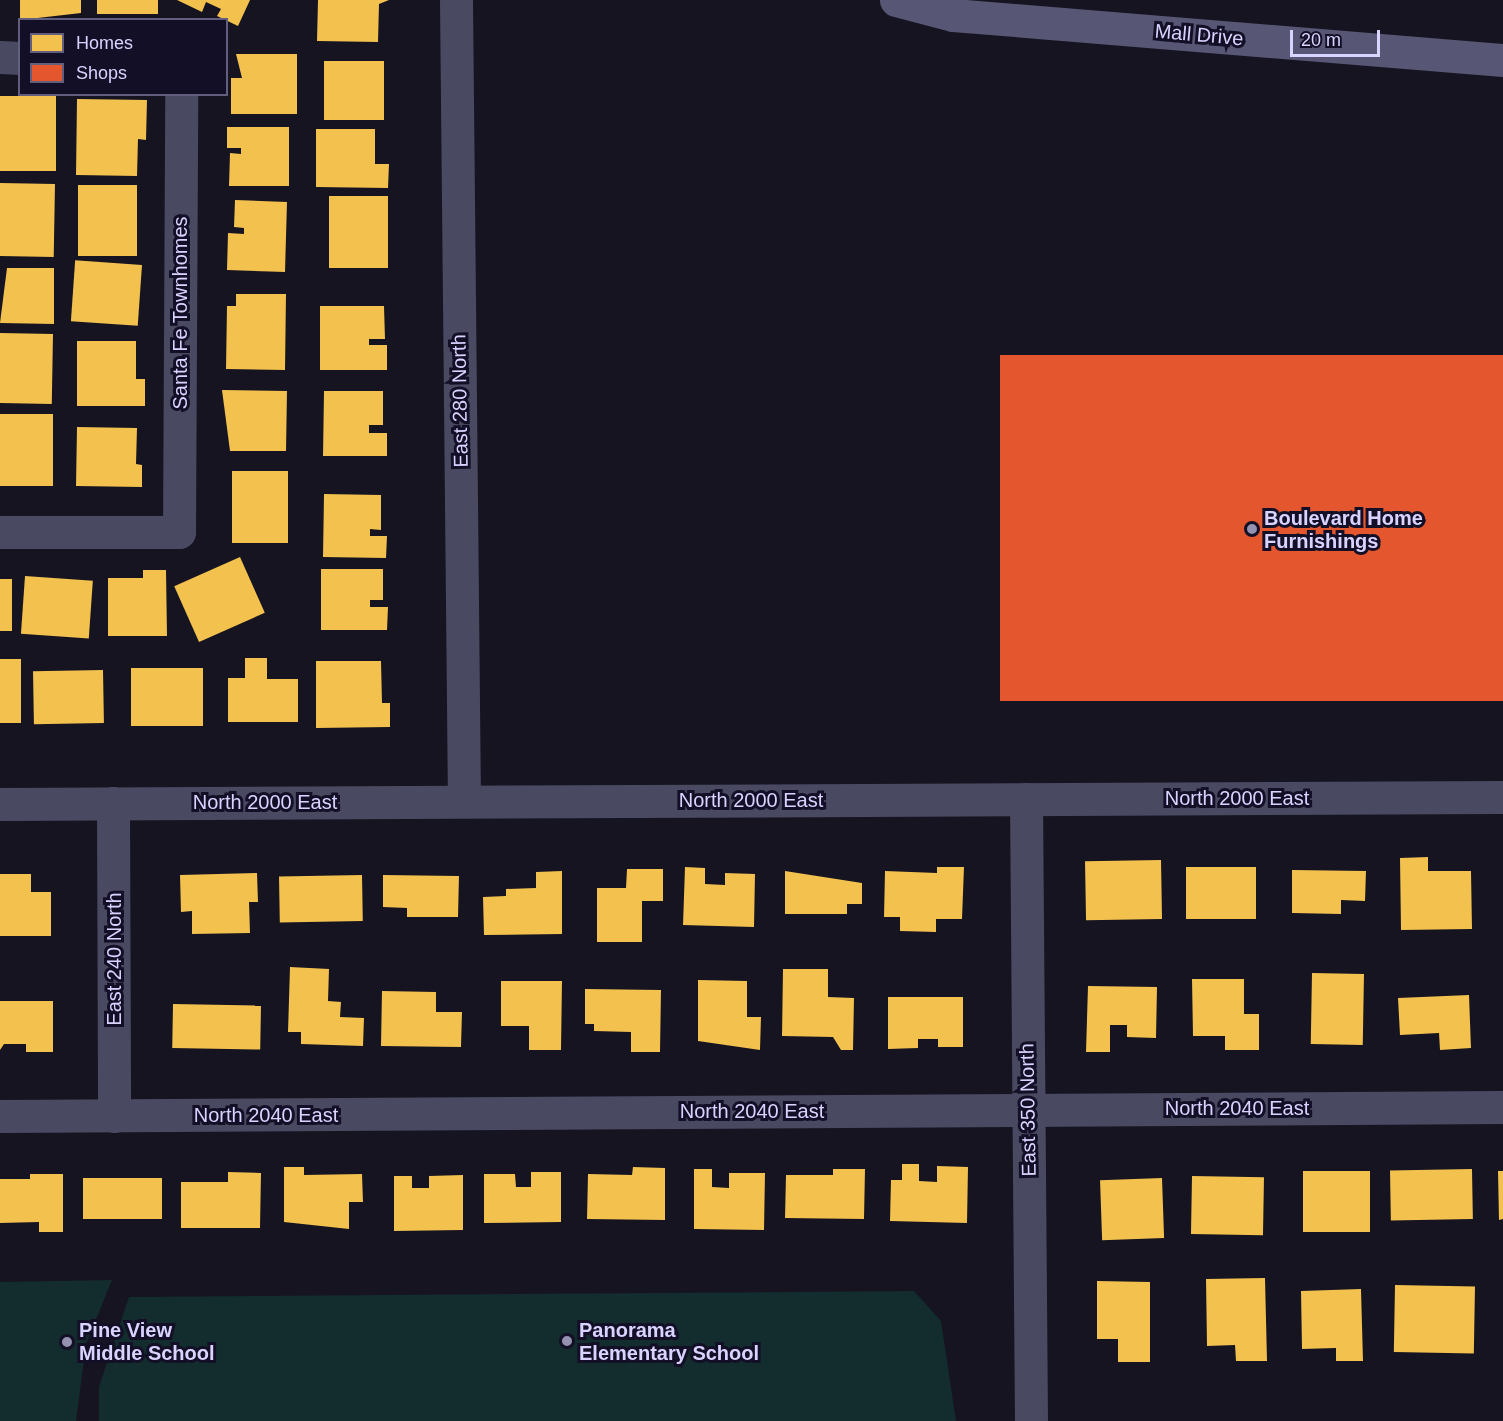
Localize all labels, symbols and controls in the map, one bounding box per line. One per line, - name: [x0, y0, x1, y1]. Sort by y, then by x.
- legend: [18, 18, 228, 96]
- scale bar: [1293, 18, 1383, 56]
- street label: Mall Drive: [1154, 19, 1244, 51]
- text: 20 m: [1301, 30, 1341, 50]
- text: Homes: [76, 33, 133, 53]
- text: Shops: [76, 63, 127, 83]
- street label: Santa Fe Townhomes: [168, 216, 192, 410]
- street label: East 280 North: [447, 334, 473, 468]
- place label: Boulevard Home Furnishings: [1264, 506, 1423, 553]
- marker: Boulevard Home Furnishings: [1245, 522, 1259, 536]
- street label: North 2000 East: [1165, 786, 1309, 810]
- street label: North 2000 East: [679, 788, 823, 812]
- street label: North 2000 East: [193, 790, 337, 814]
- street label: East 240 North: [102, 892, 126, 1026]
- street label: East 350 North: [1015, 1043, 1041, 1177]
- street label: North 2040 East: [1165, 1096, 1309, 1120]
- street label: North 2040 East: [680, 1099, 824, 1123]
- street label: North 2040 East: [194, 1103, 338, 1127]
- place label: Pine View Middle School: [79, 1318, 215, 1365]
- place label: Panorama Elementary School: [579, 1318, 759, 1365]
- marker: Panorama Elementary School: [560, 1334, 574, 1348]
- marker: Pine View Middle School: [60, 1335, 74, 1349]

